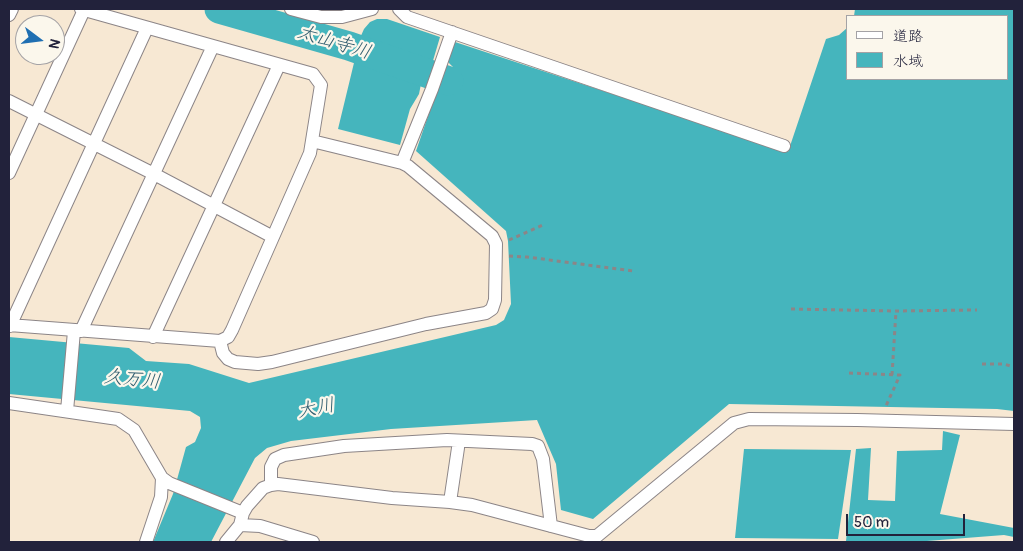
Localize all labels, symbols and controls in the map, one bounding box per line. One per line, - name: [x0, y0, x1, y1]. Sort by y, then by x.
- north arrow: [15, 15, 65, 65]
- legend: [846, 15, 1008, 80]
- water label: 太山寺川: [294, 21, 374, 65]
- text: 道路: [893, 27, 923, 46]
- text: N: [45, 37, 63, 51]
- text: 水域: [893, 52, 923, 71]
- water label: 久万川: [102, 366, 162, 394]
- water label: 大川: [295, 394, 337, 424]
- scale bar: [848, 504, 967, 536]
- text: 50 m: [854, 513, 889, 532]

